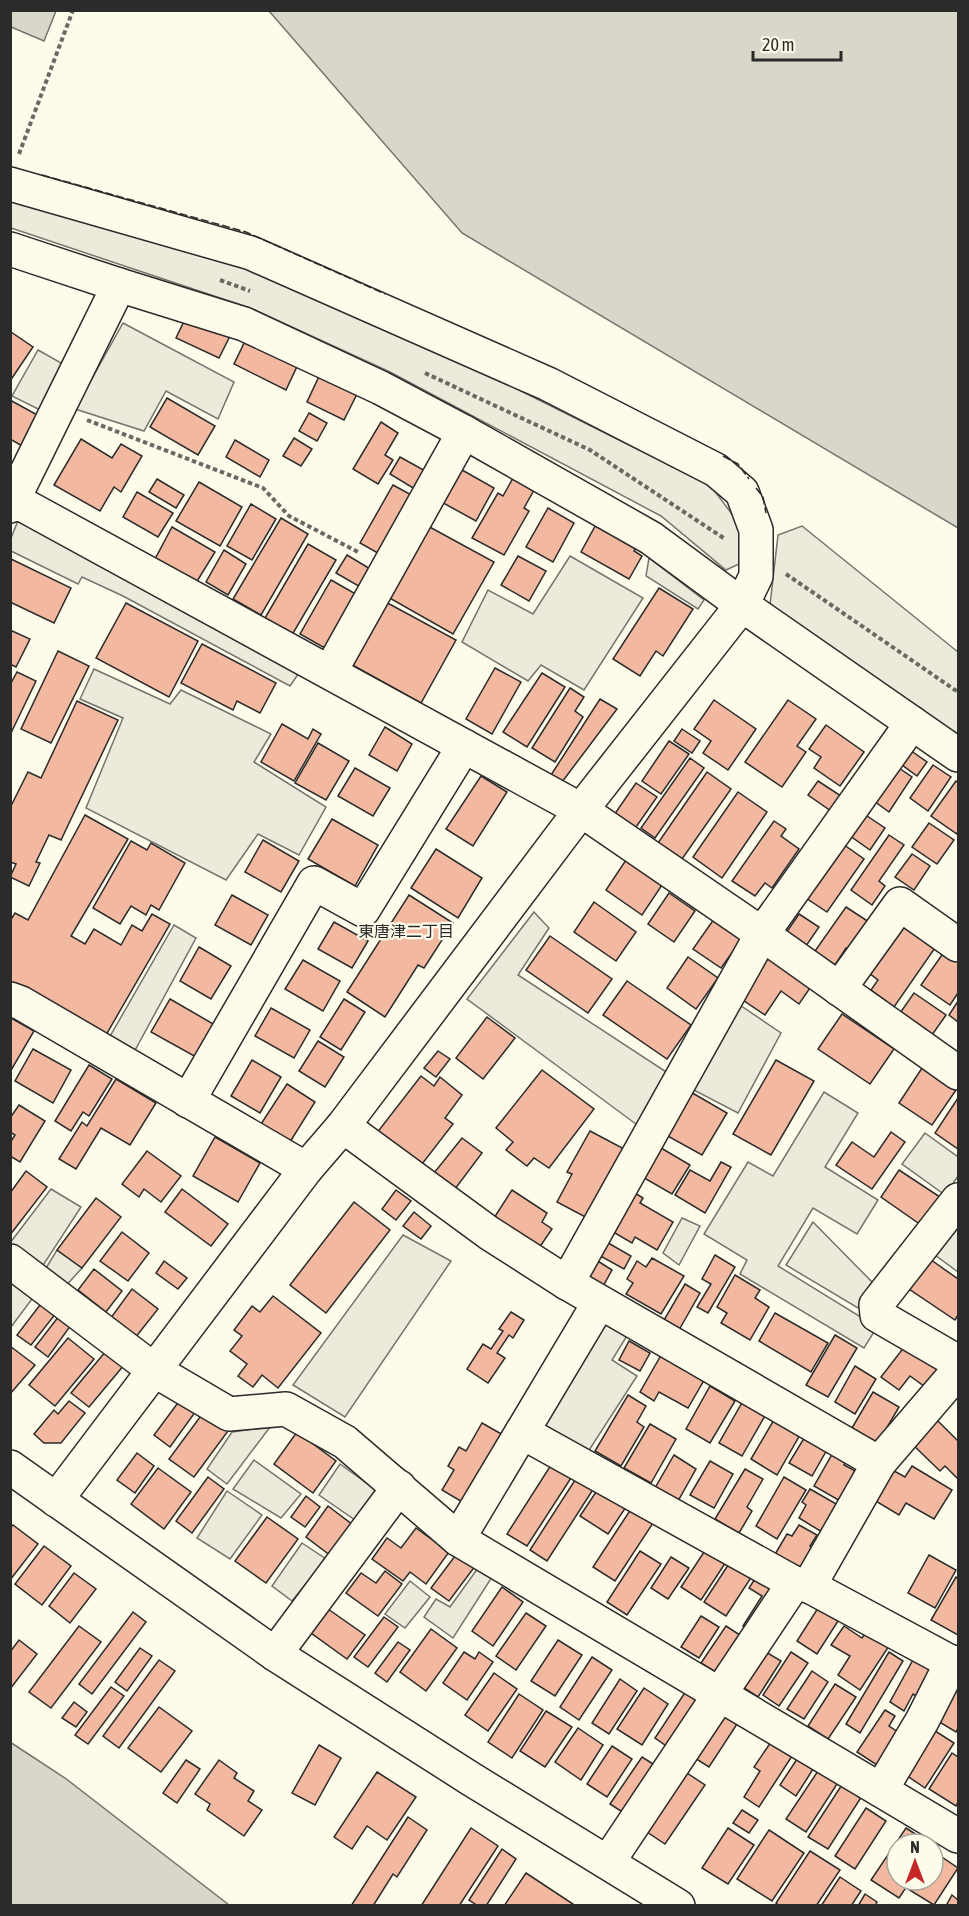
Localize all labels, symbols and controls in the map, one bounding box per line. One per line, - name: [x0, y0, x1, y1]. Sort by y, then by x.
- scale bar: [753, 24, 842, 62]
- text: 20 m: [762, 34, 794, 55]
- district label: 東唐津二丁目: [358, 922, 454, 940]
- north arrow: [885, 1832, 945, 1892]
- text: N: [910, 1838, 920, 1856]

